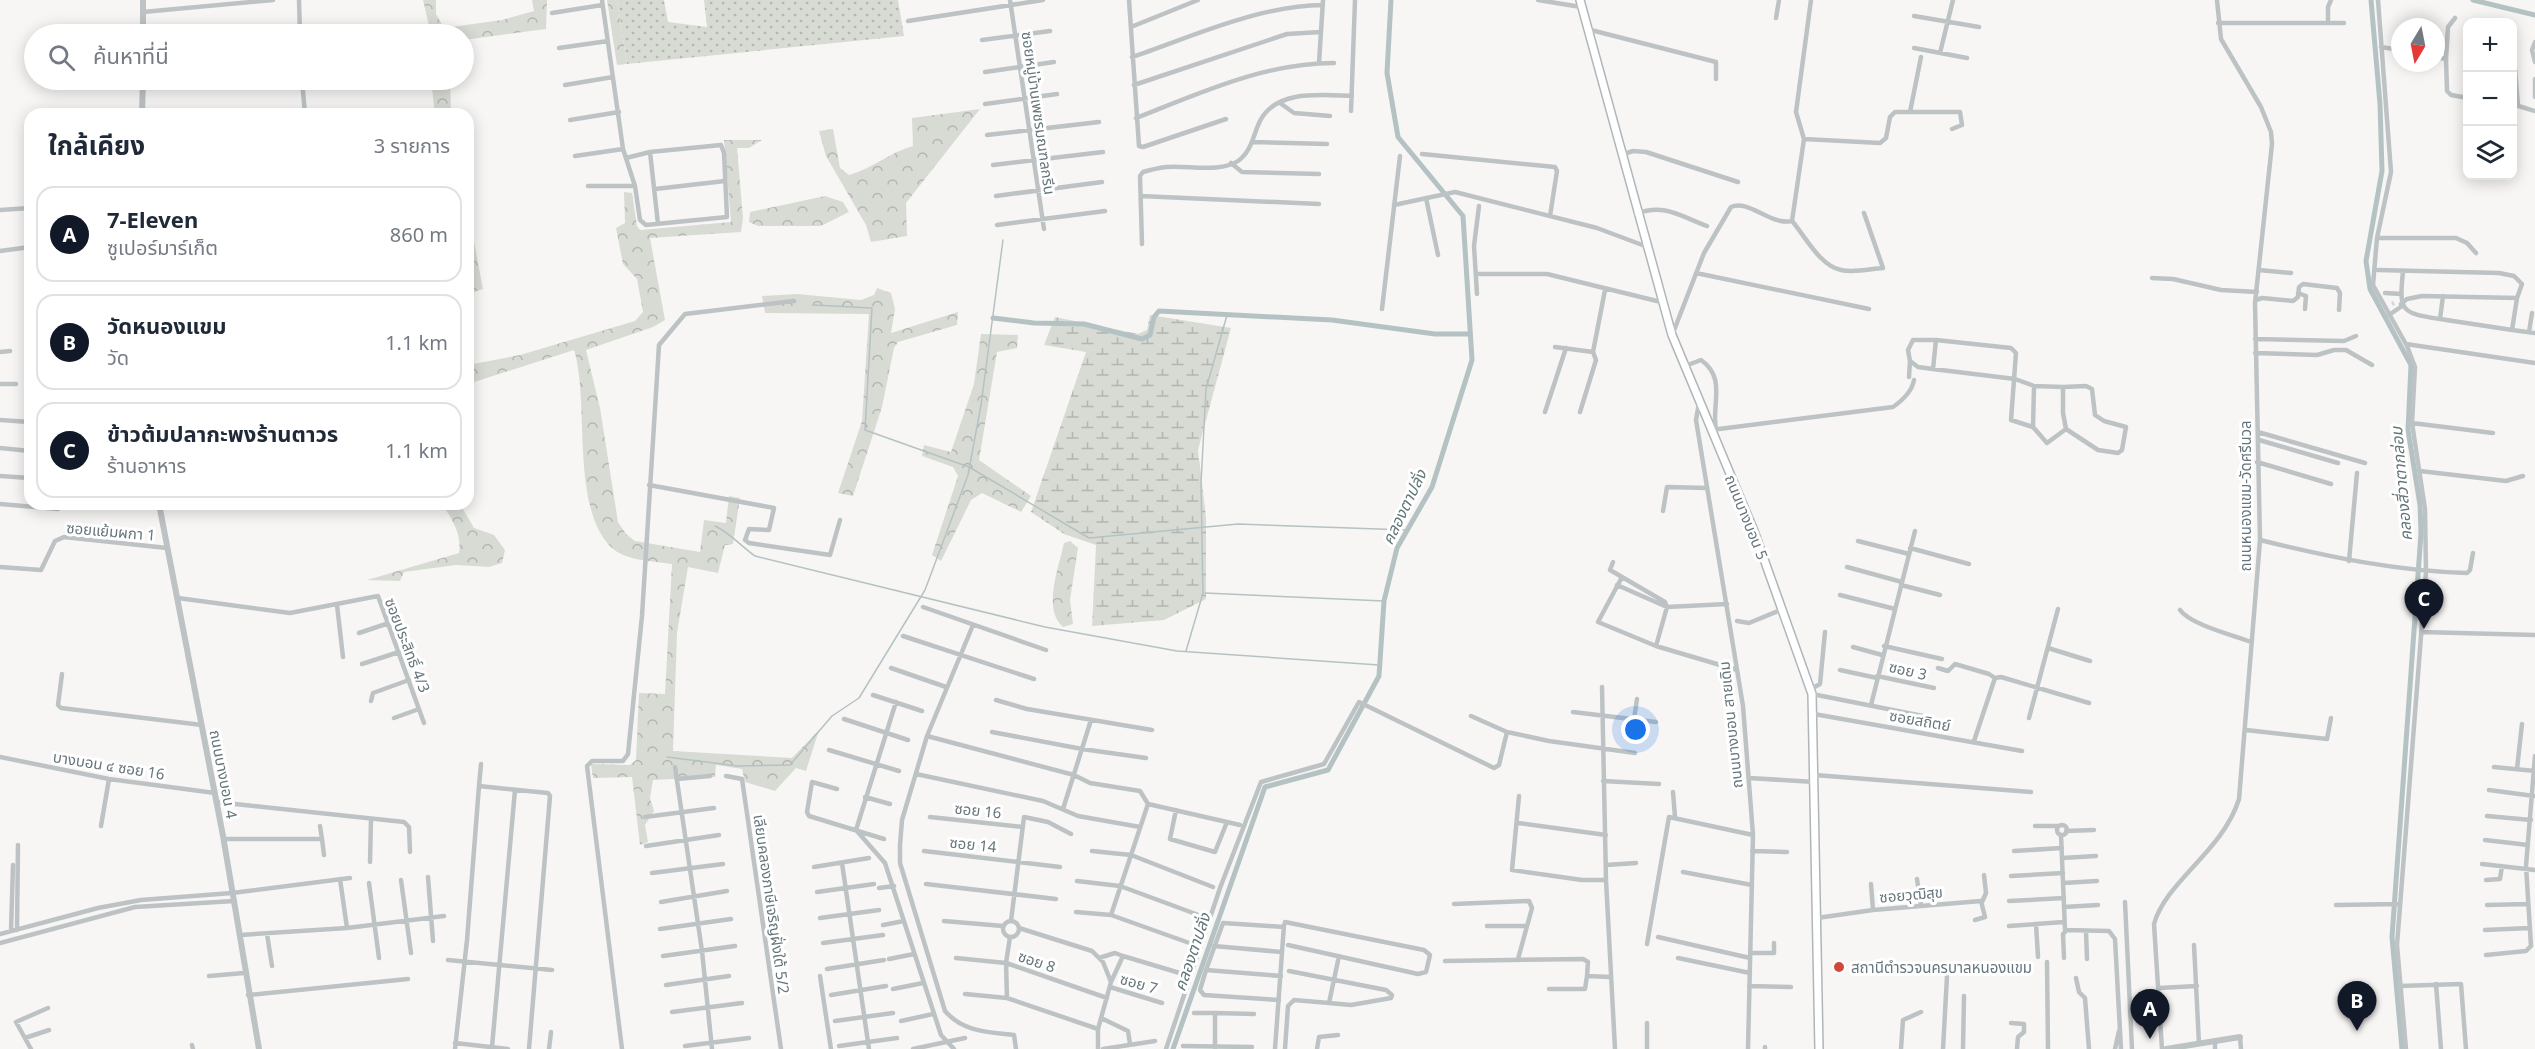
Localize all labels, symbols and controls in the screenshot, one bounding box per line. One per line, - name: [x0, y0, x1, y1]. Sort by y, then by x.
- north arrow: [2391, 18, 2445, 72]
- map controls: [2463, 18, 2517, 180]
- button: +: [2463, 18, 2517, 72]
- search box: [24, 24, 474, 90]
- street label: ซอยหมู่บ้านเพชรมณฑลกรีน: [1018, 30, 1060, 196]
- text: ค้นหาที่นี่: [93, 40, 169, 70]
- icon: search: [45, 41, 78, 74]
- button: −: [2463, 72, 2517, 126]
- button: layers: [2463, 126, 2517, 180]
- text: ใกล้เคียง: [48, 127, 145, 163]
- text: 3 รายการ: [374, 132, 450, 159]
- text: 7-Eleven: [107, 204, 198, 234]
- text: A: [63, 221, 76, 248]
- text: 860 m: [390, 221, 448, 248]
- text: ซูเปอร์มาร์เก็ต: [107, 234, 218, 261]
- text: วัดหนองแขม: [107, 310, 226, 340]
- text: B: [63, 329, 76, 356]
- text: 1.1 km: [385, 329, 448, 356]
- text: วัด: [107, 344, 129, 371]
- text: ข้าวต้มปลากะพงร้านตาวร: [107, 418, 338, 448]
- street label: ถนนหนองแขม-วัดศรีนวล: [2235, 420, 2255, 572]
- water label: คลองสี่วาตากล่อม: [2385, 425, 2417, 542]
- text: C: [63, 437, 76, 464]
- text: 1.1 km: [385, 437, 448, 464]
- text: ร้านอาหาร: [107, 452, 186, 479]
- water label: คลองตาปลั่ง: [1376, 465, 1432, 548]
- street label: ถนนบางบอน 5: [1721, 472, 1773, 562]
- street label: ซอยแย้มผกา 1: [66, 517, 156, 545]
- pin: C: [2404, 580, 2444, 629]
- street label: ซอยประสิทธิ์ 4/3: [381, 595, 435, 695]
- street label: ซอย 3: [1887, 656, 1929, 684]
- street label: ถนนบางบอน สายเดิม: [1713, 660, 1747, 790]
- street label: ซอยสถิตย์: [1888, 705, 1952, 735]
- your location: [1621, 715, 1650, 744]
- street label: ถนนบางบอน 4: [206, 728, 242, 820]
- street label: บางบอน ๔ ซอย 16: [52, 746, 166, 784]
- street label: ซอย 16: [954, 798, 1002, 822]
- street label: เลียบคลองภาษีเจริญฝั่งใต้ 5/2: [749, 813, 795, 995]
- street label: ซอย 14: [949, 832, 998, 856]
- street label: ซอยวุฒิสุข: [1878, 881, 1944, 907]
- water label: คลองตาปลั่ง: [1168, 909, 1216, 994]
- street label: ซอย 8: [1016, 945, 1058, 977]
- place label: สถานีตำรวจนครบาลหนองแขม: [1851, 957, 2032, 977]
- marker: สถานีตำรวจนครบาลหนองแขม: [1832, 960, 1846, 974]
- street label: ซอย 7: [1118, 968, 1160, 998]
- pin: B: [2338, 982, 2376, 1031]
- pin: A: [2130, 990, 2170, 1039]

